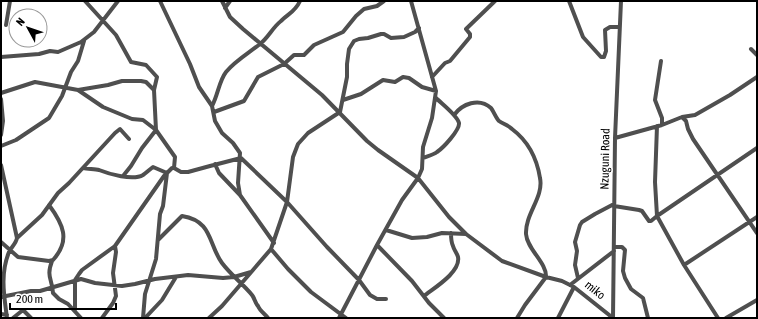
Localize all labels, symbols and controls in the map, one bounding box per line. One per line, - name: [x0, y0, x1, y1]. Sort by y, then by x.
- north arrow: [8, 8, 48, 48]
- text: N: [14, 15, 27, 28]
- street label: Nzuguni Road: [597, 128, 613, 190]
- street label: miko: [582, 278, 608, 303]
- scale bar: [10, 285, 116, 311]
- text: 200 m: [16, 292, 43, 306]

